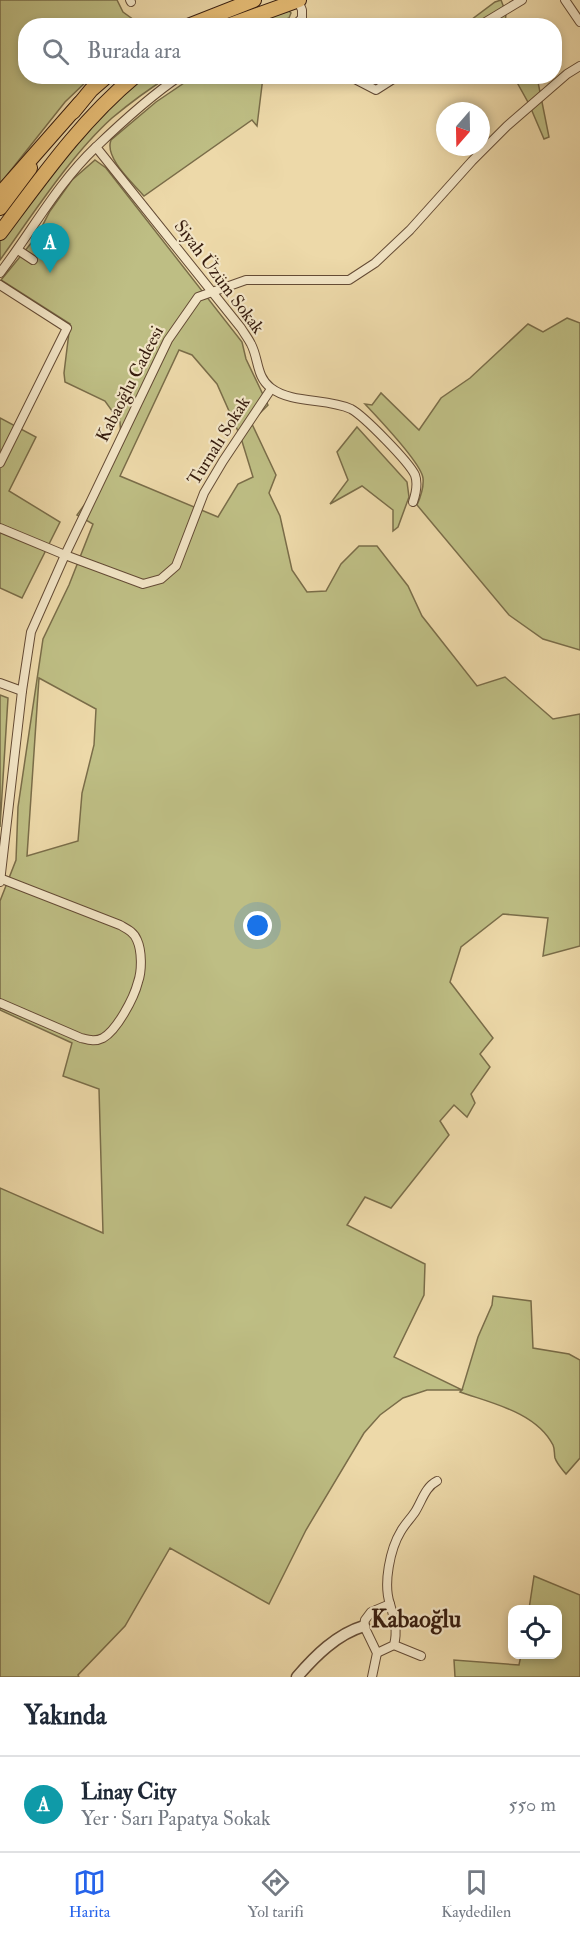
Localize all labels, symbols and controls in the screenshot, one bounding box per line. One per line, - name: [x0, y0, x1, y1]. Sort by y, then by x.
- search box: [18, 18, 562, 84]
- icon: search: [39, 35, 72, 68]
- text: Burada ara: [87, 37, 181, 65]
- north arrow: [436, 102, 490, 156]
- street label: Siyah Üzüm Sokak: [169, 215, 270, 339]
- pin: A: [31, 224, 70, 273]
- street label: Kabaoğlu Cadeesi: [91, 322, 169, 446]
- street label: Turnalı Sokak: [183, 392, 256, 490]
- your location: [243, 911, 272, 940]
- district label: Kabaoğlu: [371, 1604, 462, 1635]
- map controls: [508, 1605, 562, 1659]
- button: locate: [508, 1605, 562, 1659]
- text: Yakında: [24, 1700, 106, 1732]
- text: Linay City: [81, 1778, 176, 1806]
- text: A: [37, 1792, 50, 1817]
- text: 550 m: [509, 1792, 556, 1817]
- text: Yer · Sarı Papatya Sokak: [81, 1806, 271, 1831]
- tab: Harita: [69, 1866, 110, 1922]
- tab: Yol tarifi: [248, 1866, 304, 1922]
- tab: Kaydedilen: [441, 1866, 511, 1922]

